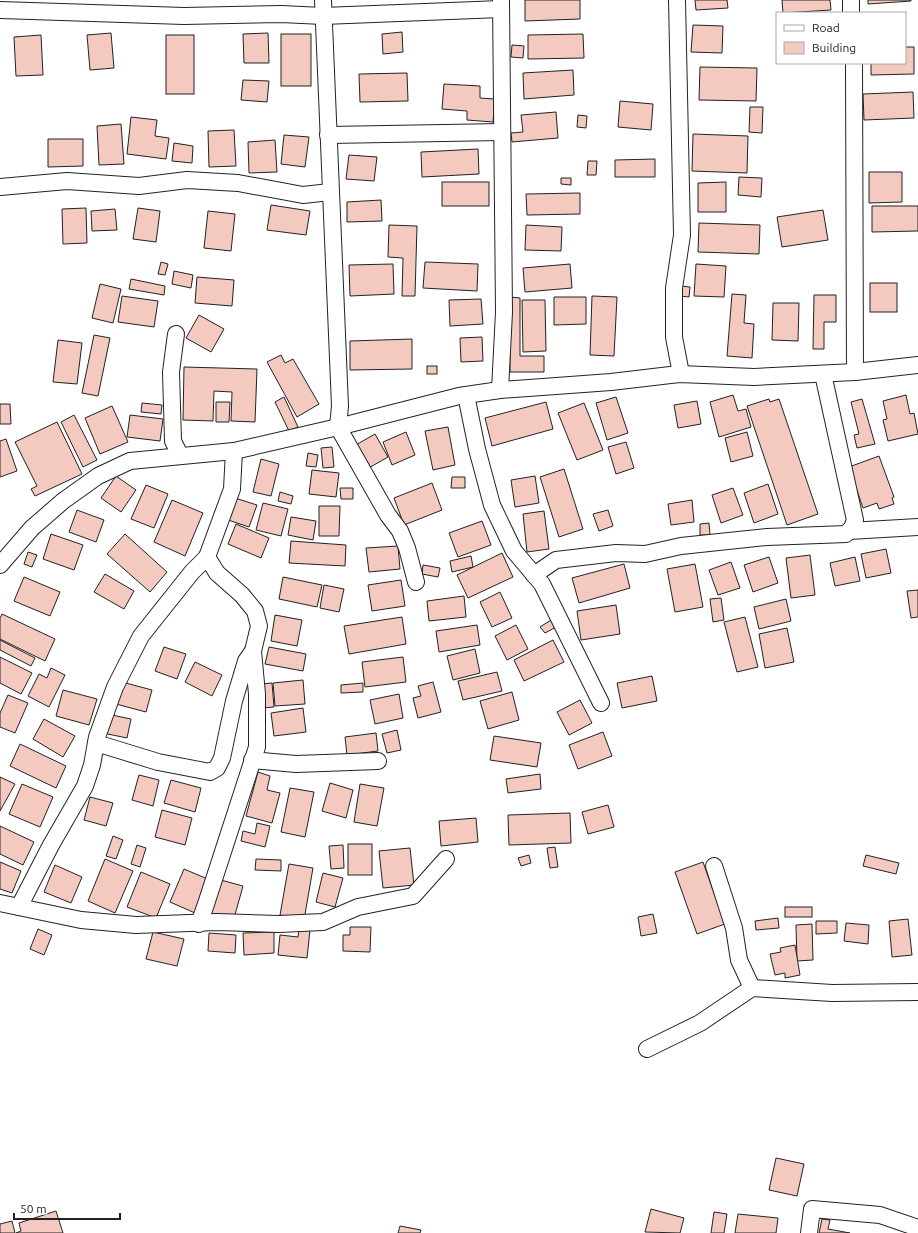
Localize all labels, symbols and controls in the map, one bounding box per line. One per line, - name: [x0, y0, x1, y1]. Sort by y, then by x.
- legend: [776, 12, 906, 64]
- text: Road: [812, 21, 840, 34]
- text: Building: [812, 41, 856, 54]
- scale bar: [14, 1195, 120, 1221]
- text: 50 m: [20, 1202, 47, 1215]

